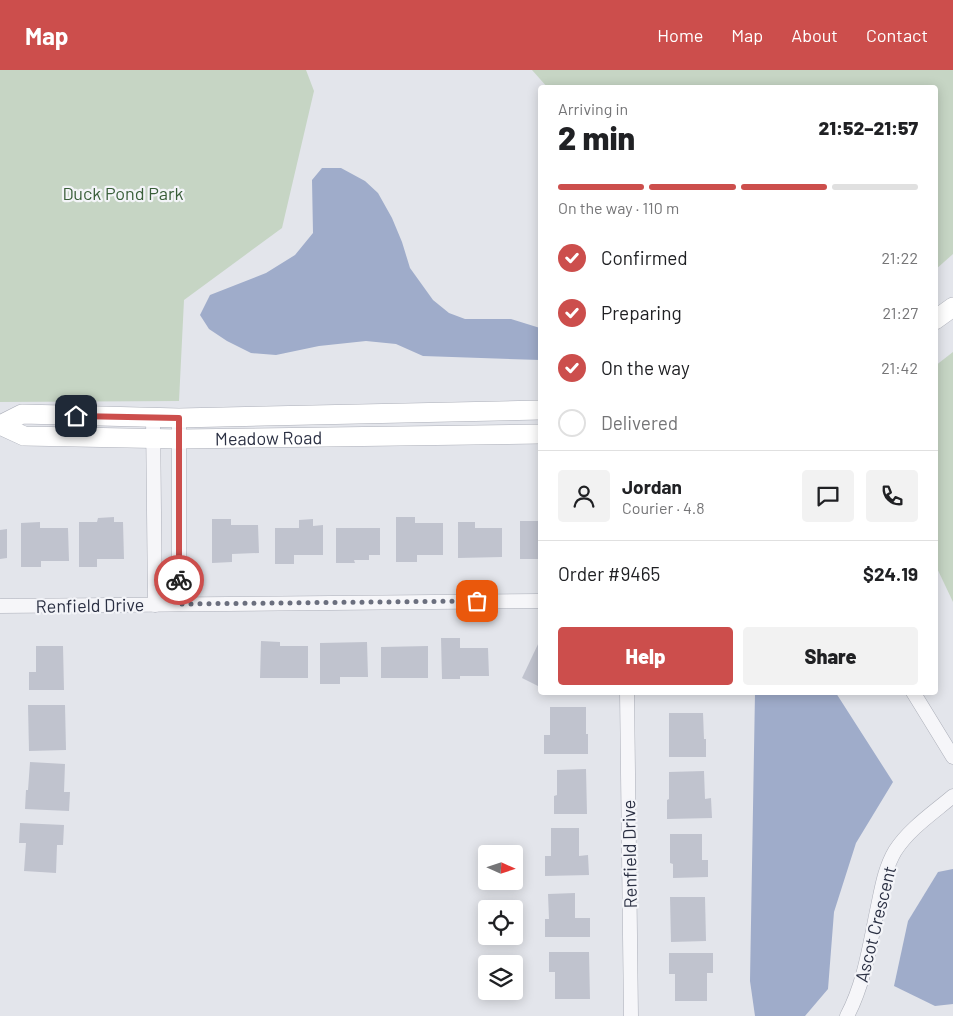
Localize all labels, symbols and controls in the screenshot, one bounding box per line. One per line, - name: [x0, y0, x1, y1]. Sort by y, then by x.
- text: Map: [25, 21, 68, 50]
- text: Home: [657, 24, 703, 46]
- text: Map: [731, 24, 763, 46]
- text: About: [791, 24, 838, 46]
- text: Contact: [866, 24, 928, 46]
- text: Arriving in: [558, 99, 628, 118]
- text: 21:52–21:57: [818, 116, 918, 139]
- text: 2 min: [558, 118, 635, 156]
- park label: Duck Pond Park: [62, 182, 184, 204]
- text: On the way · 110 m: [558, 198, 679, 217]
- icon: check: [558, 244, 586, 272]
- text: Confirmed: [601, 246, 688, 269]
- text: 21:22: [881, 248, 918, 267]
- icon: check: [558, 299, 586, 327]
- text: Preparing: [601, 301, 682, 324]
- text: 21:27: [882, 303, 918, 322]
- icon: check: [558, 354, 586, 382]
- text: On the way: [601, 356, 690, 379]
- text: 21:42: [881, 358, 918, 377]
- pin: [55, 395, 97, 437]
- icon: home: [62, 402, 90, 430]
- text: Delivered: [601, 411, 678, 434]
- street label: Meadow Road: [215, 426, 322, 450]
- button: person: [558, 470, 610, 522]
- button: chat: [802, 470, 854, 522]
- button: phone: [866, 470, 918, 522]
- text: Jordan: [622, 475, 682, 498]
- text: Courier · 4.8: [622, 498, 705, 517]
- courier: [154, 555, 204, 605]
- text: Order #9465: [558, 562, 660, 585]
- text: $24.19: [863, 562, 918, 585]
- icon: bike: [165, 566, 193, 594]
- pin: [456, 580, 498, 622]
- icon: bag: [463, 587, 491, 615]
- street label: Renfield Drive: [36, 593, 144, 617]
- button: Help: [558, 627, 733, 685]
- button: Share: [743, 627, 918, 685]
- street label: Renfield Drive: [617, 800, 641, 908]
- north arrow: [478, 845, 522, 890]
- map controls: [478, 845, 523, 1000]
- street label: Ascot Crescent: [850, 863, 900, 985]
- button: locate: [478, 900, 523, 945]
- button: layers: [478, 955, 523, 1000]

